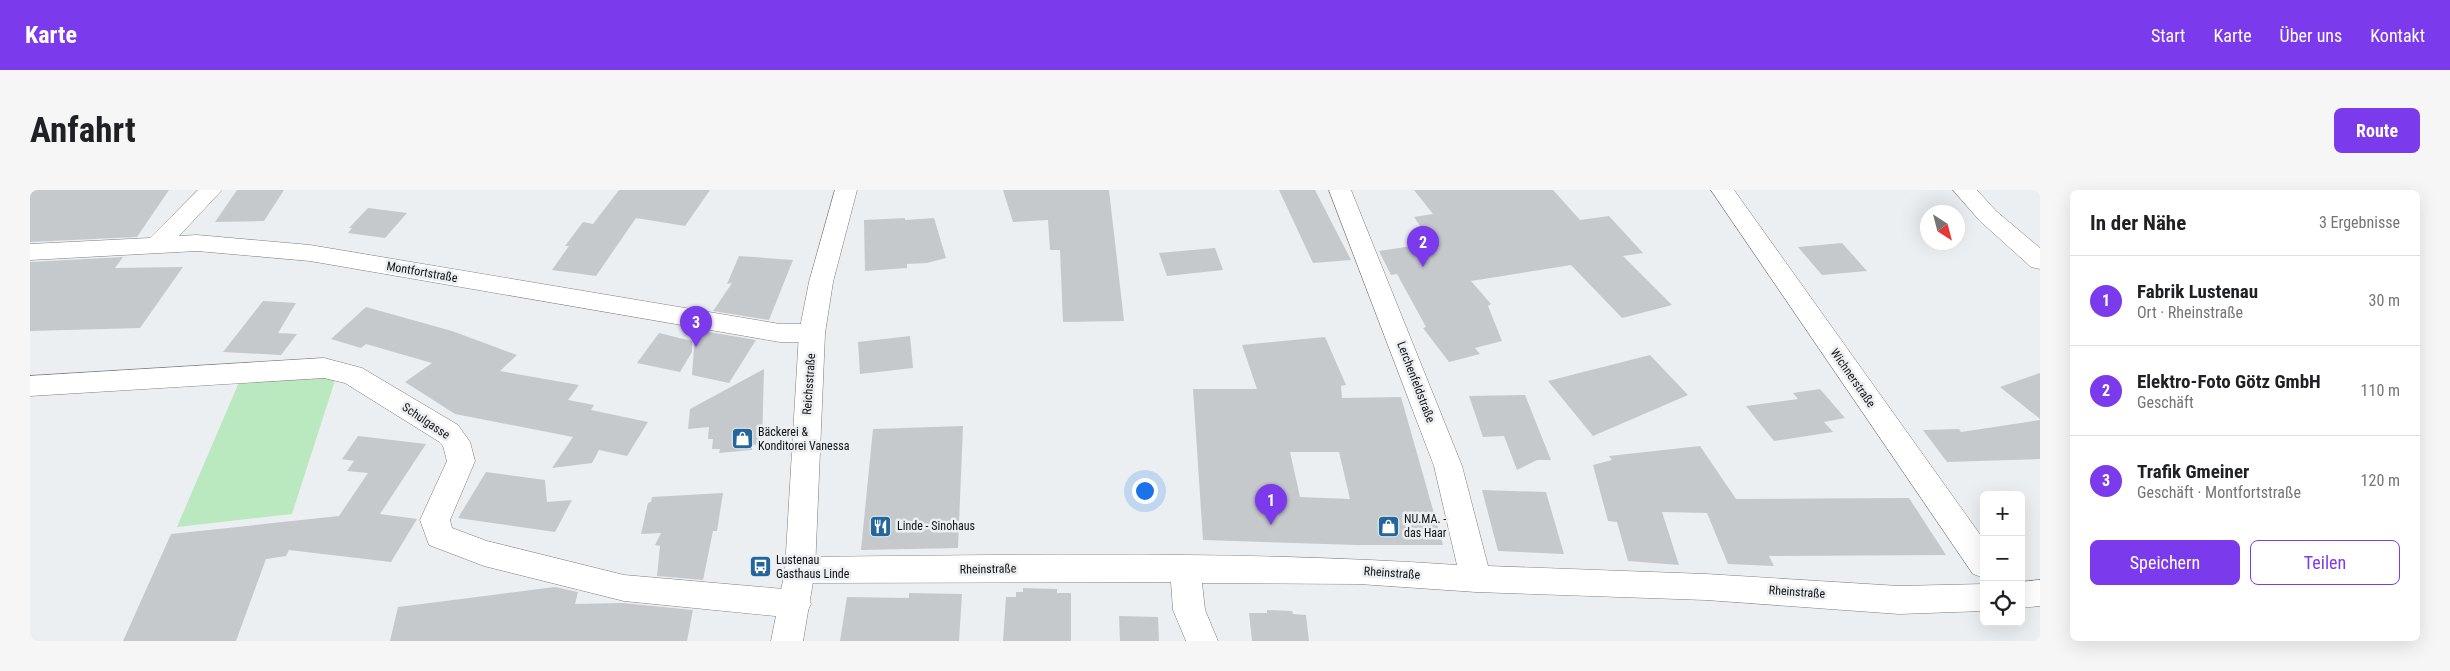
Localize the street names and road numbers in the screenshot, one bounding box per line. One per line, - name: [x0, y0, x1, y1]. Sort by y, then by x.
- street label: Montfortstraße: [385, 259, 459, 285]
- street label: Lerchenfeldstraße: [1394, 339, 1438, 425]
- street label: Wichnerstraße: [1828, 346, 1879, 410]
- street label: Reichsstraße: [800, 352, 818, 415]
- street label: Schulgasse: [400, 400, 453, 442]
- street label: Rheinstraße: [960, 562, 1017, 576]
- street label: Rheinstraße: [1363, 564, 1421, 582]
- street label: Rheinstraße: [1768, 583, 1826, 601]

